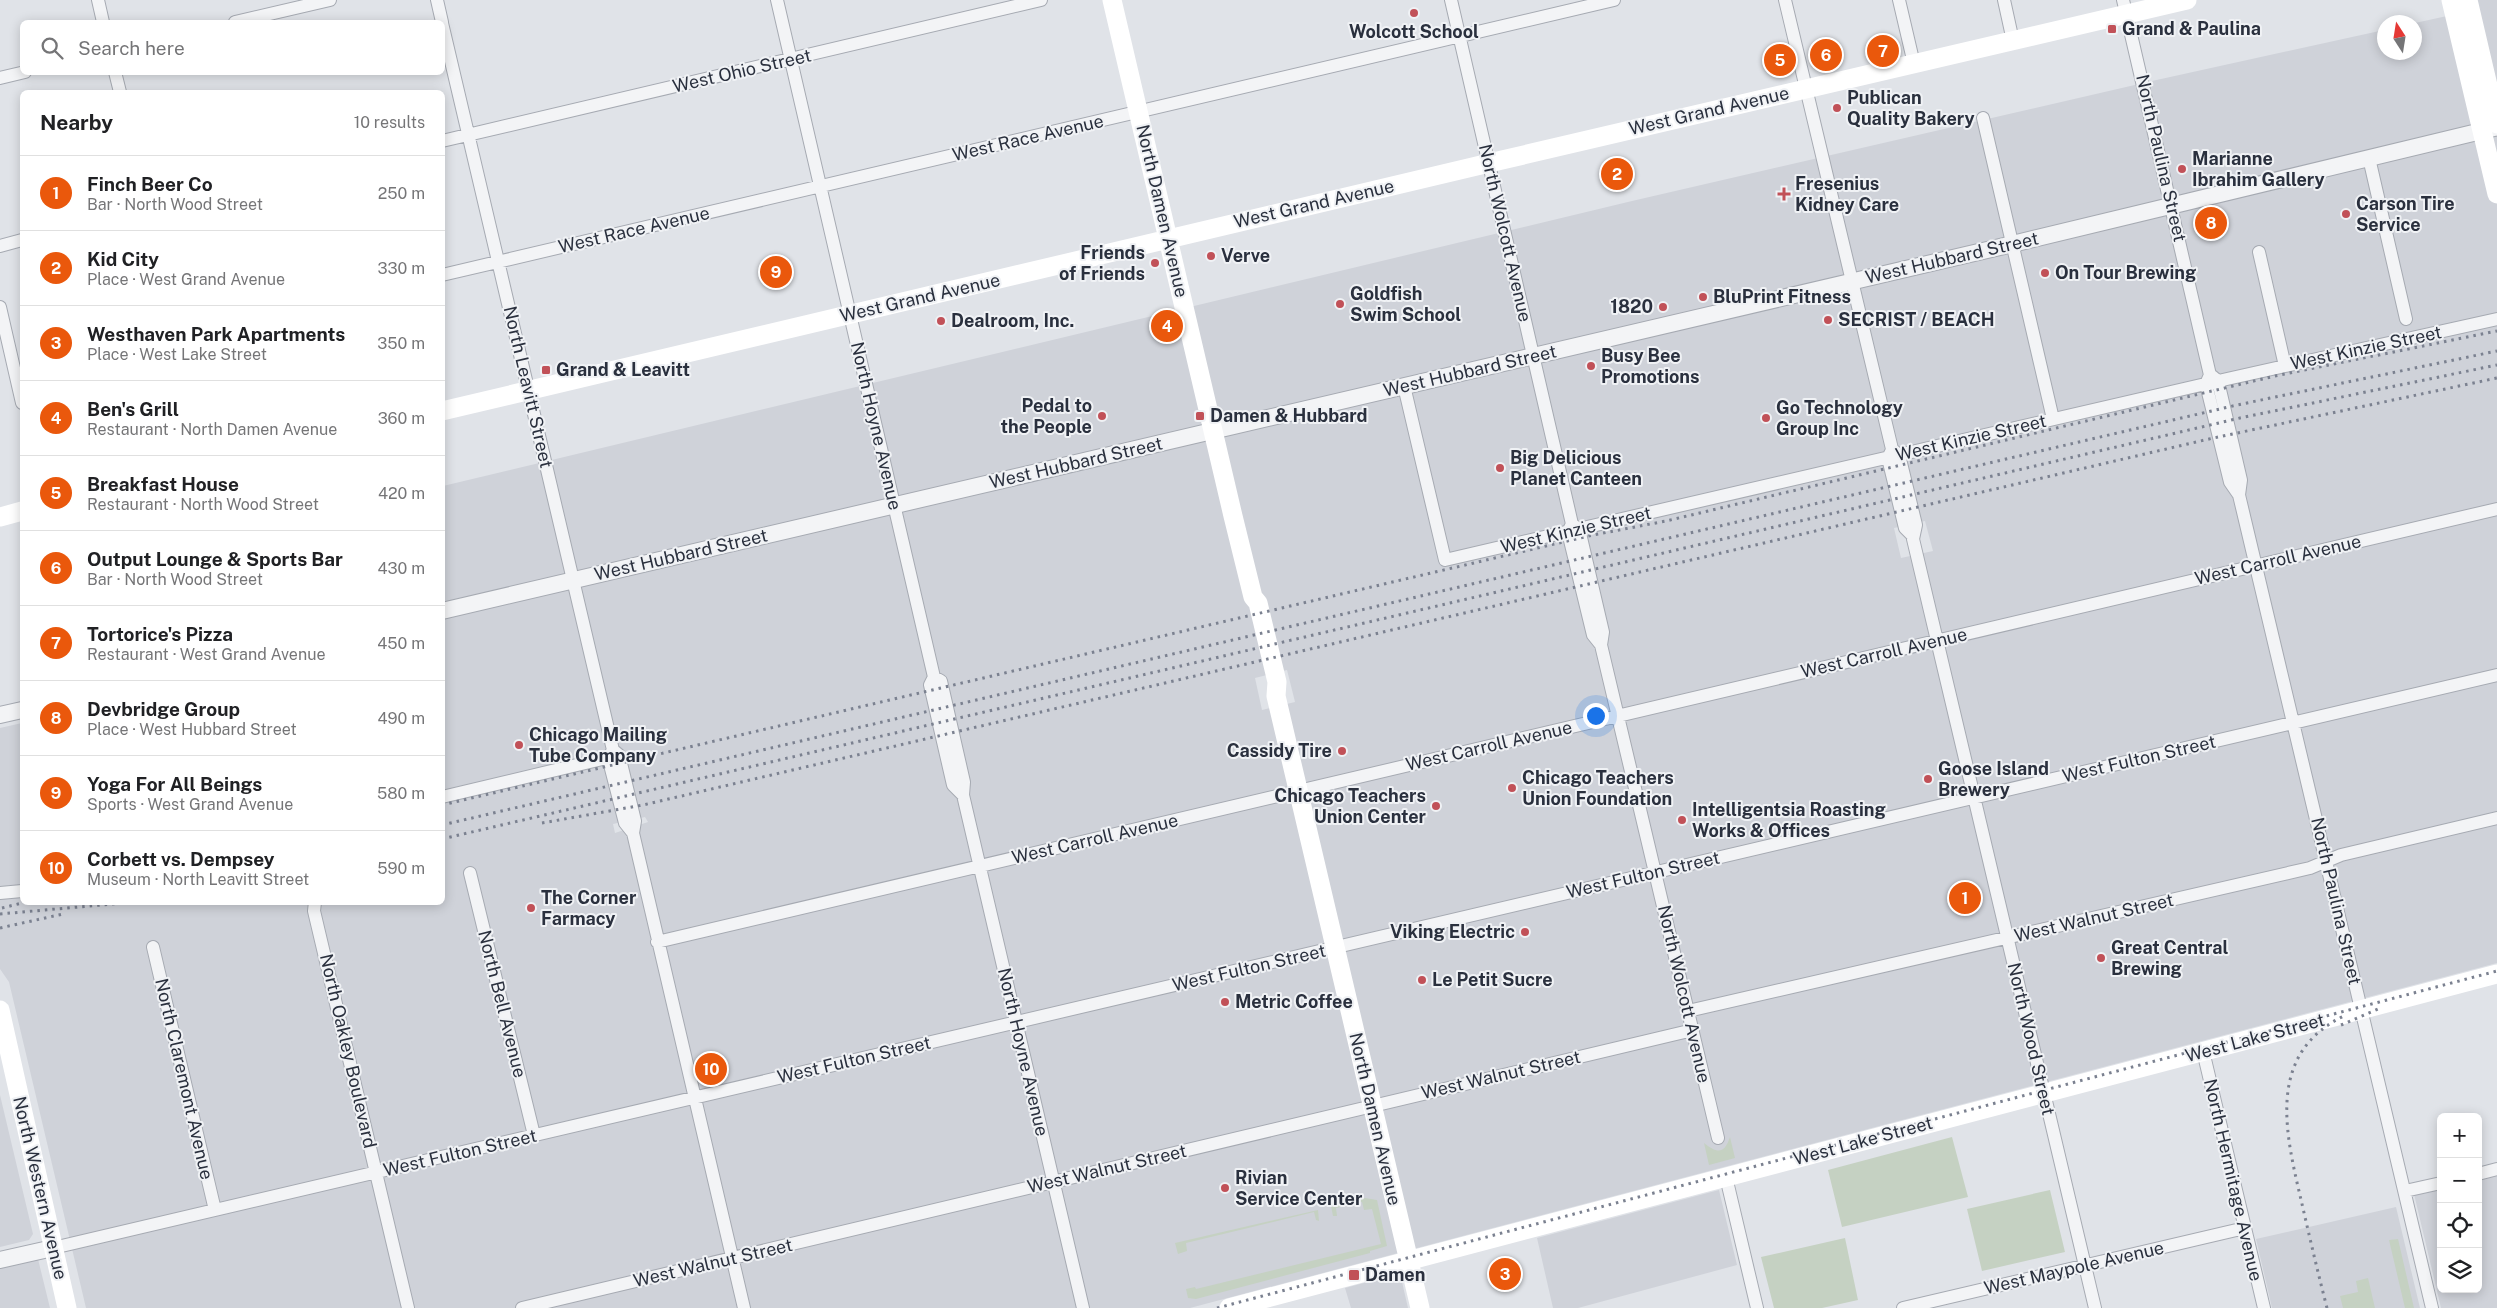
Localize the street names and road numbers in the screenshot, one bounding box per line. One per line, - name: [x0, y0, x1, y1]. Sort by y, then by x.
- street label: West Ohio Street: [670, 44, 813, 97]
- street label: North Paulina Street: [2132, 72, 2191, 244]
- street label: West Grand Avenue: [1627, 82, 1791, 139]
- street label: West Race Avenue: [950, 110, 1106, 165]
- street label: North Damen Avenue: [1132, 122, 1193, 299]
- street label: North Wolcott Avenue: [1475, 142, 1536, 324]
- street label: West Grand Avenue: [1232, 175, 1396, 232]
- street label: West Race Avenue: [556, 202, 712, 257]
- street label: West Hubbard Street: [1863, 227, 2040, 288]
- street label: West Grand Avenue: [838, 269, 1002, 326]
- street label: North Leavitt Street: [500, 304, 557, 470]
- street label: West Kinzie Street: [2288, 321, 2443, 374]
- street label: North Hoyne Avenue: [847, 340, 906, 512]
- street label: West Hubbard Street: [1381, 340, 1558, 401]
- street label: West Kinzie Street: [1893, 410, 2048, 465]
- street label: West Hubbard Street: [987, 432, 1164, 493]
- street label: West Kinzie Street: [1498, 502, 1653, 557]
- street label: West Hubbard Street: [592, 524, 769, 585]
- street label: West Carroll Avenue: [2193, 530, 2363, 589]
- street label: West Carroll Avenue: [1799, 623, 1969, 682]
- street label: West Carroll Avenue: [1404, 716, 1574, 775]
- street label: West Fulton Street: [2060, 731, 2218, 786]
- street label: West Carroll Avenue: [1010, 809, 1180, 868]
- street label: North Paulina Street: [2307, 815, 2366, 987]
- street label: West Fulton Street: [1564, 847, 1722, 902]
- street label: West Walnut Street: [2012, 889, 2176, 946]
- street label: North Wolcott Avenue: [1654, 903, 1715, 1085]
- street label: North Bell Avenue: [474, 928, 531, 1080]
- street label: West Fulton Street: [1170, 940, 1328, 995]
- street label: North Oakley Boulevard: [316, 952, 381, 1150]
- street label: North Wood Street: [2004, 960, 2059, 1117]
- street label: North Hoyne Avenue: [994, 966, 1053, 1138]
- street label: North Claremont Avenue: [151, 976, 218, 1182]
- street label: West Lake Street: [2183, 1009, 2327, 1066]
- street label: North Damen Avenue: [1345, 1030, 1406, 1207]
- street label: West Fulton Street: [775, 1032, 933, 1087]
- street label: West Walnut Street: [1419, 1046, 1583, 1103]
- street label: North Hermitage Avenue: [2200, 1077, 2267, 1283]
- street label: North Western Avenue: [9, 1094, 72, 1282]
- street label: West Lake Street: [1791, 1112, 1935, 1169]
- street label: West Fulton Street: [381, 1125, 539, 1180]
- street label: West Walnut Street: [1025, 1140, 1189, 1197]
- street label: West Walnut Street: [631, 1234, 795, 1291]
- street label: West Maypole Avenue: [1982, 1237, 2166, 1298]

